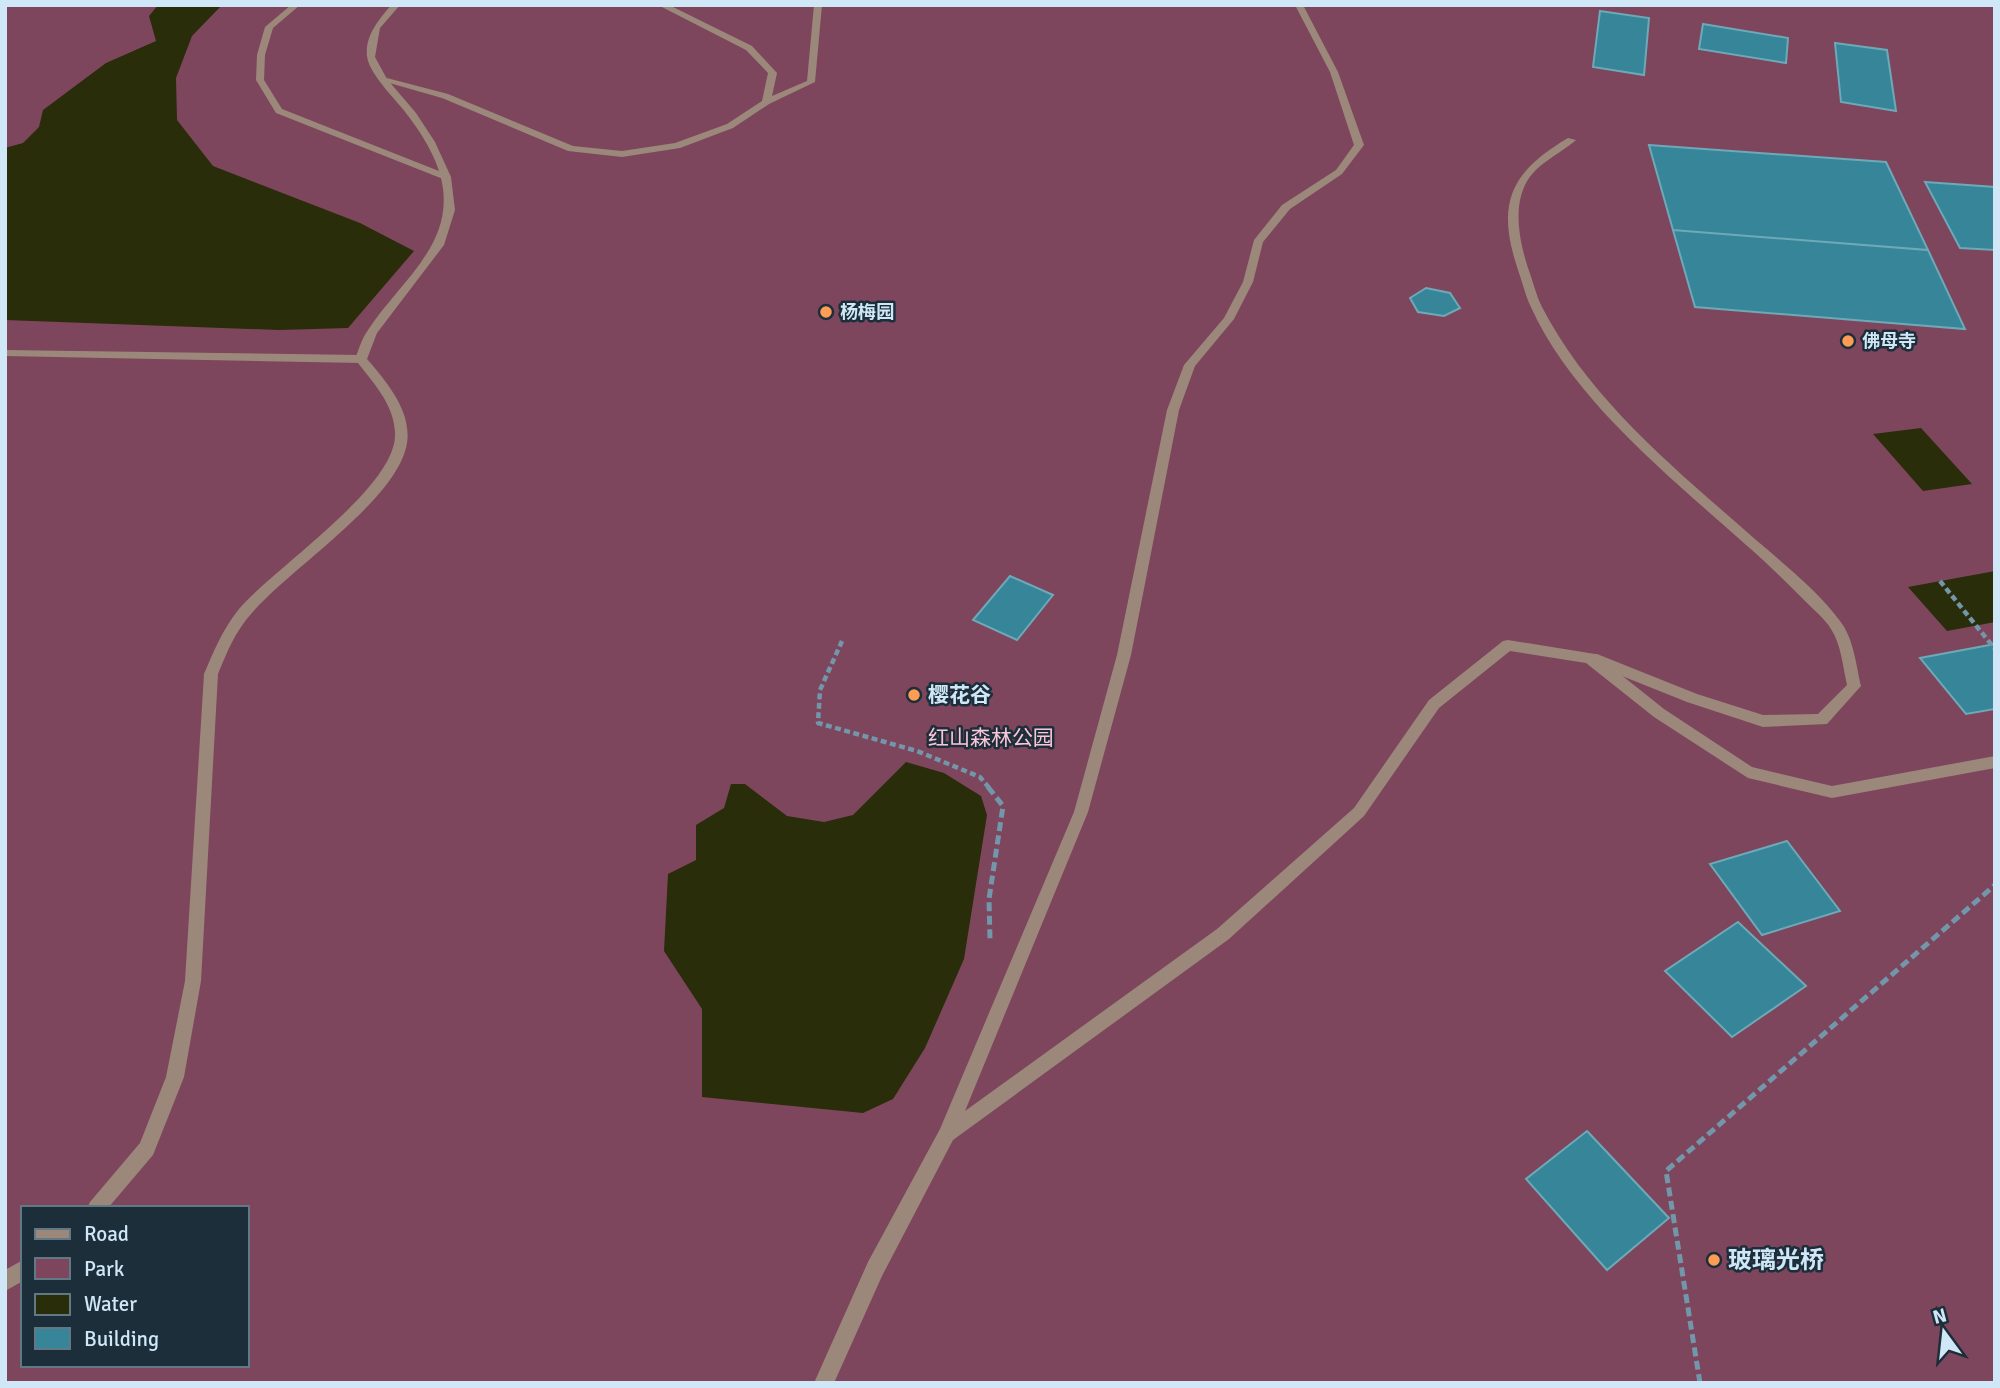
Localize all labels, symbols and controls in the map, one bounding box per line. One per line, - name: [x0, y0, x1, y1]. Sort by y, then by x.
- place label: 杨梅园: [840, 301, 894, 323]
- marker: 杨梅园: [818, 304, 834, 320]
- place label: 佛母寺: [1862, 330, 1916, 352]
- marker: 佛母寺: [1840, 333, 1856, 349]
- place label: 樱花谷: [928, 682, 991, 708]
- marker: 樱花谷: [906, 687, 922, 703]
- park label: 红山森林公园: [928, 725, 1054, 751]
- legend: [21, 1206, 248, 1367]
- text: Road: [84, 1221, 129, 1247]
- place label: 玻璃光桥: [1728, 1245, 1824, 1275]
- marker: 玻璃光桥: [1706, 1252, 1722, 1268]
- text: Park: [84, 1256, 125, 1282]
- text: Water: [84, 1291, 137, 1317]
- north arrow: [1909, 1297, 1979, 1367]
- text: N: [1930, 1303, 1949, 1330]
- text: Building: [84, 1326, 159, 1352]

